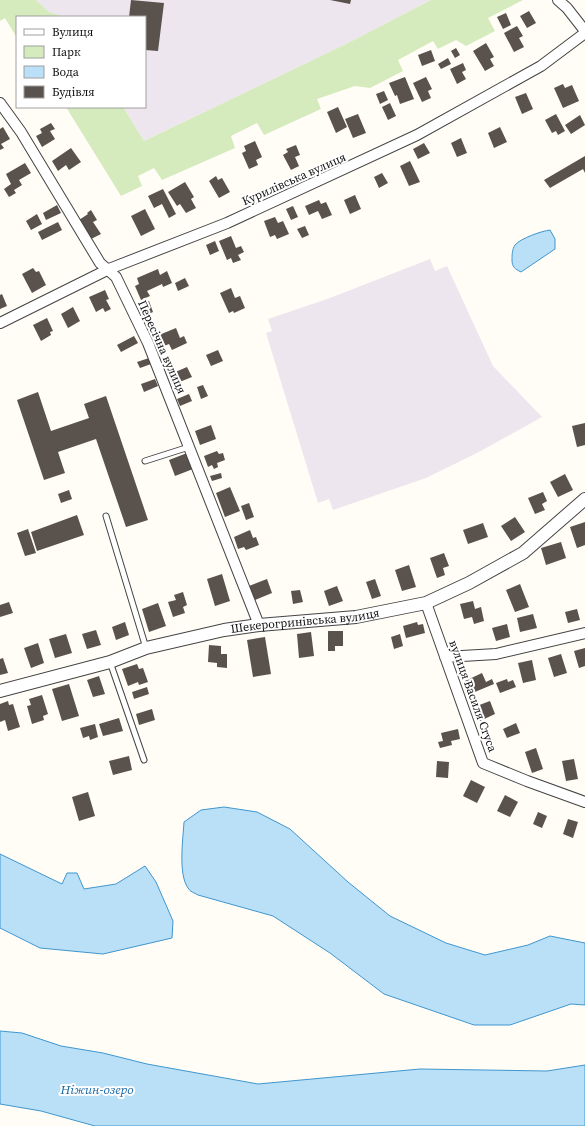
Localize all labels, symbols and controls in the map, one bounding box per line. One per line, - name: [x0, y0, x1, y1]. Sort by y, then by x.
- legend: [16, 16, 146, 108]
- text: Вулиця: [52, 24, 93, 40]
- text: Парк: [52, 44, 81, 60]
- text: Вода: [52, 64, 80, 80]
- text: Будівля: [52, 84, 95, 100]
- street label: Курилівська вулиця: [239, 149, 349, 209]
- street label: Пересічна вулиця: [134, 298, 190, 396]
- street label: Шекерогринівська вулиця: [230, 605, 381, 637]
- street label: вулиця Василя Стуса: [445, 638, 501, 755]
- water label: Ніжин-озеро: [59, 1081, 134, 1098]

